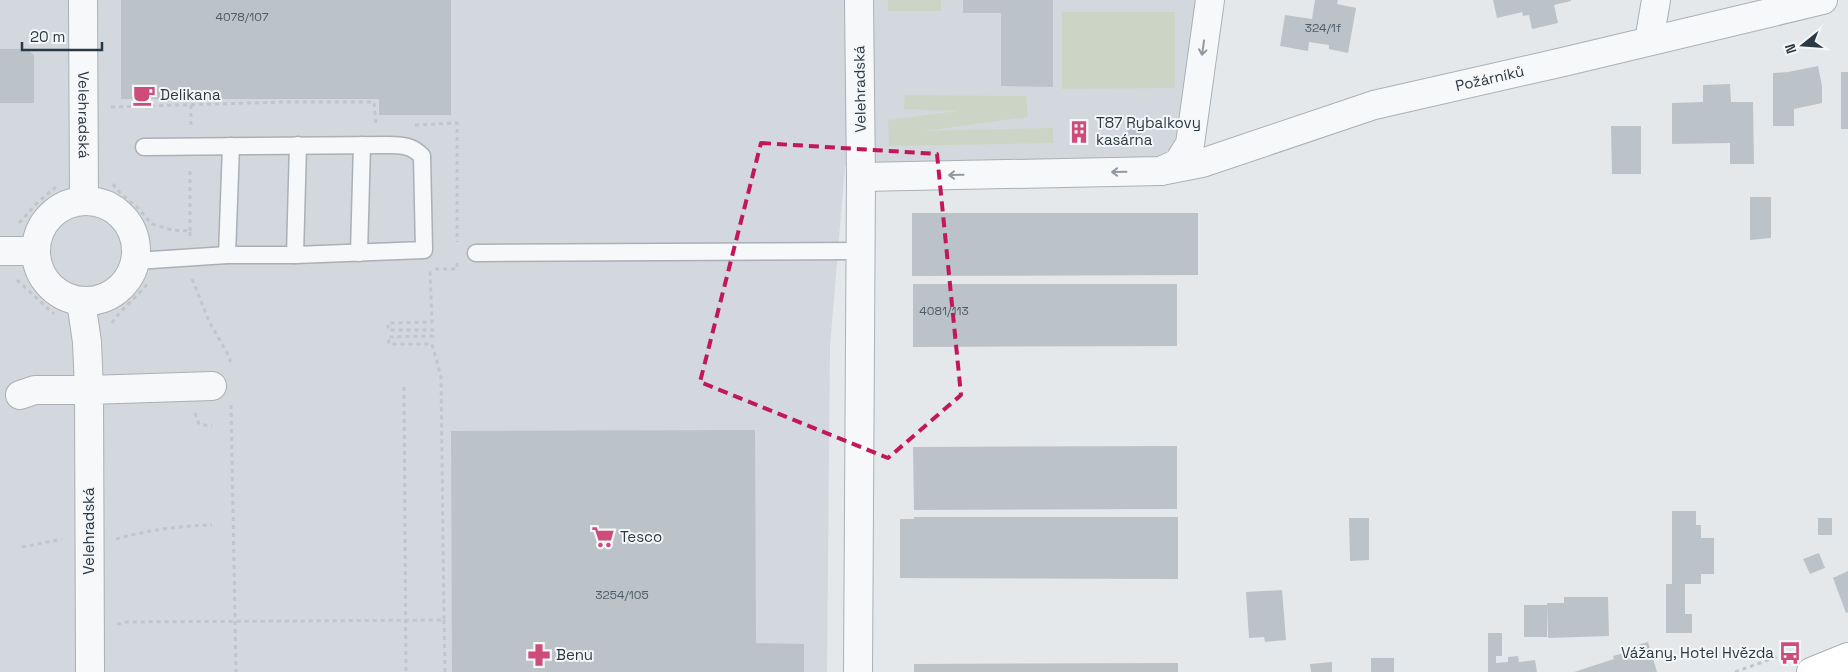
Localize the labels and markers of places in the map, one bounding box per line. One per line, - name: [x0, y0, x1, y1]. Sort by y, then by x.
- cafe icon: Delikana: [131, 82, 157, 108]
- place label: Delikana: [160, 85, 221, 104]
- place label: T87 Rybalkovy kasárna: [1096, 113, 1201, 149]
- building icon: T87 Rybalkovy kasárna: [1066, 119, 1092, 145]
- supermarket icon: Tesco: [590, 524, 616, 550]
- place label: Tesco: [620, 527, 662, 546]
- bus stop icon: Vážany, Hotel Hvězda: [1777, 640, 1803, 666]
- pharmacy icon: Benu: [526, 642, 552, 668]
- place label: Vážany, Hotel Hvězda: [1621, 643, 1774, 662]
- place label: Benu: [556, 645, 593, 664]

